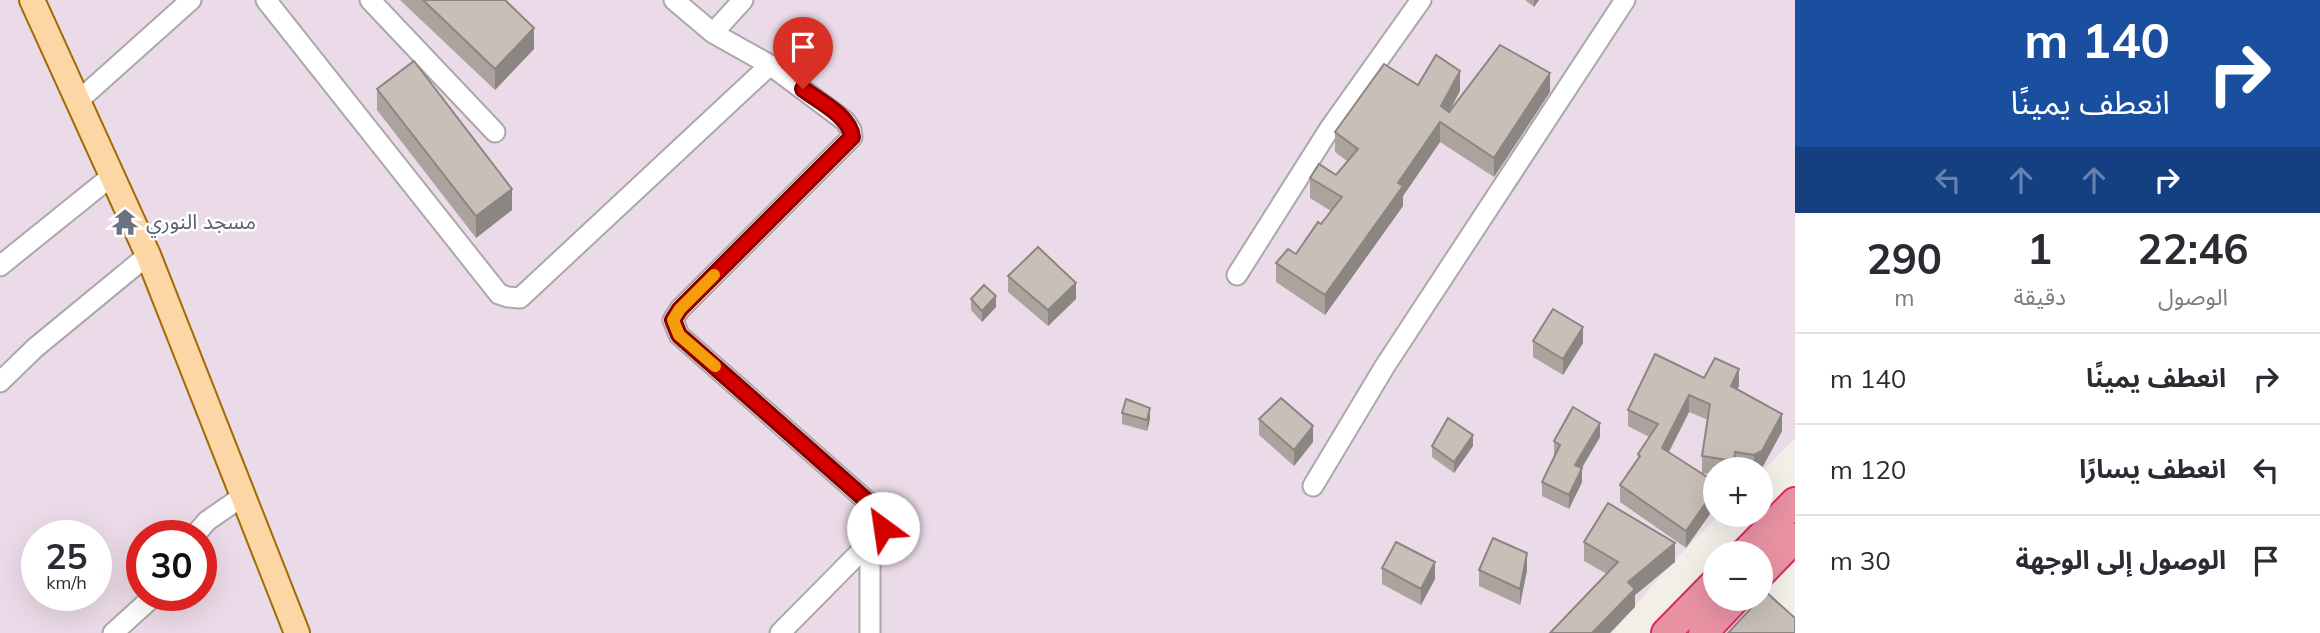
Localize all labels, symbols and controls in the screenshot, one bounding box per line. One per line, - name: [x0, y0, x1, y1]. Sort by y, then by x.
- text: 140 m: [2024, 9, 2170, 70]
- pin: [773, 17, 833, 89]
- icon: arrive: [784, 28, 822, 66]
- icon: right: [2194, 28, 2285, 119]
- text: انعطف يمينًا: [2011, 82, 2170, 122]
- icon: left: [1929, 161, 1967, 199]
- icon: ahead: [2002, 161, 2040, 199]
- icon: ahead: [2075, 161, 2113, 199]
- icon: right: [2148, 161, 2186, 199]
- temple icon: مسجد النوري: [110, 207, 140, 237]
- place label: مسجد النوري: [146, 208, 256, 238]
- text: 1: [2027, 222, 2052, 275]
- text: 22:46: [2137, 222, 2249, 275]
- text: 290: [1866, 232, 1942, 285]
- text: دقيقة: [2014, 282, 2066, 311]
- text: الوصول: [2158, 282, 2228, 311]
- text: m: [1894, 283, 1914, 312]
- icon: right: [2247, 360, 2285, 398]
- text: انعطف يمينًا: [2086, 361, 2226, 394]
- text: 140 m: [1830, 362, 1906, 395]
- icon: left: [2247, 451, 2285, 489]
- text: انعطف يسارًا: [2079, 452, 2226, 485]
- text: 120 m: [1830, 453, 1906, 486]
- map controls: [1703, 457, 1773, 611]
- button: +: [1703, 457, 1773, 527]
- position arrow: [846, 491, 920, 565]
- speed limit sign: 30: [126, 520, 217, 611]
- text: 25: [45, 534, 88, 578]
- button: −: [1703, 541, 1773, 611]
- icon: arrive: [2247, 542, 2285, 580]
- text: الوصول إلى الوجهة: [2015, 543, 2226, 576]
- text: 30 m: [1830, 544, 1891, 577]
- text: km/h: [46, 571, 87, 594]

